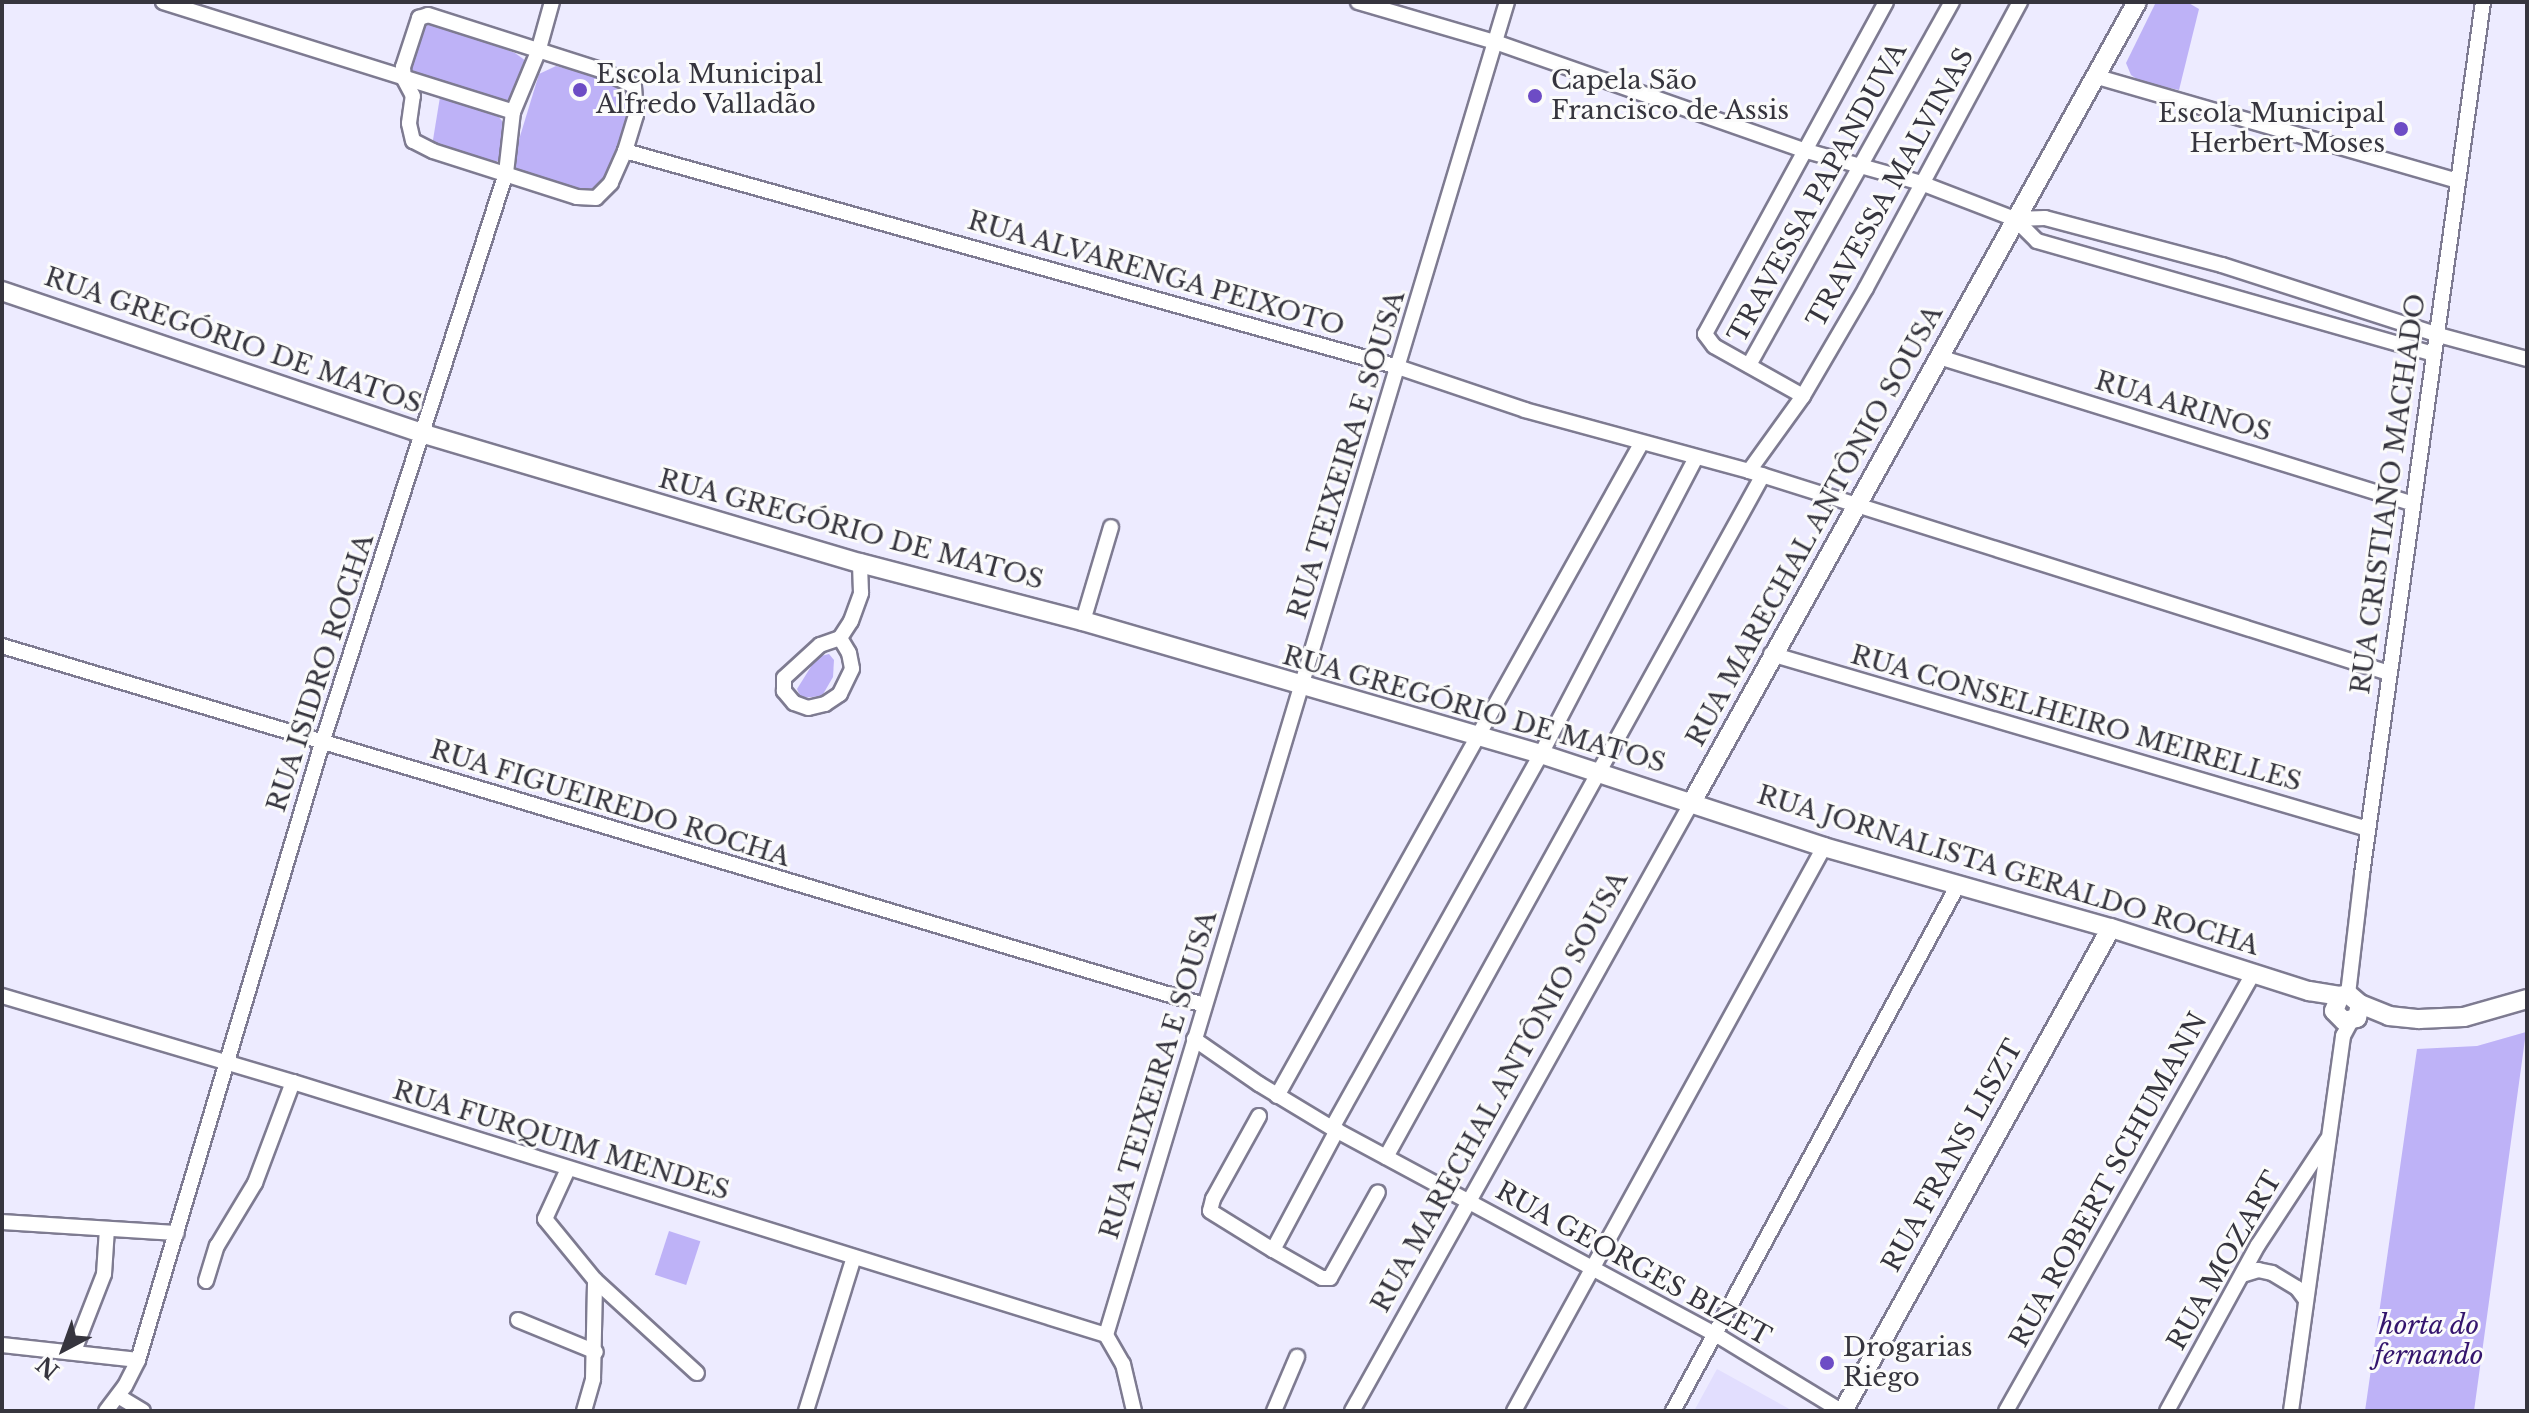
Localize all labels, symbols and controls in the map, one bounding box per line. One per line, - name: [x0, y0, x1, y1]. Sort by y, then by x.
- street label: TRAVESSA PAPANDUVA: [1722, 37, 1914, 349]
- street label: TRAVESSA MALVINAS: [1801, 42, 1981, 334]
- place label: Escola Municipal Alfredo Valladão: [596, 59, 823, 120]
- place label: Capela São Francisco de Assis: [1551, 65, 1790, 126]
- marker: Escola Municipal Alfredo Valladão: [571, 81, 589, 99]
- marker: Capela São Francisco de Assis: [1526, 87, 1544, 105]
- place label: Escola Municipal Herbert Moses: [2158, 98, 2385, 160]
- marker: Escola Municipal Herbert Moses: [2392, 120, 2410, 138]
- street label: RUA ALVARENGA PEIXOTO: [963, 205, 1349, 343]
- street label: RUA GREGÓRIO DE MATOS: [40, 261, 426, 421]
- street label: RUA TEIXEIRA E SOUSA: [1282, 286, 1412, 624]
- street label: RUA CRISTIANO MACHADO: [2345, 291, 2433, 697]
- street label: RUA MARECHAL ANTÔNIO SOUSA: [1680, 299, 1950, 753]
- street label: RUA ARINOS: [2090, 365, 2276, 449]
- street label: RUA GREGÓRIO DE MATOS: [655, 463, 1047, 597]
- street label: RUA ISIDRO ROCHA: [261, 530, 381, 816]
- street label: RUA CONSELHEIRO MEIRELLES: [1847, 639, 2305, 799]
- street label: RUA GREGÓRIO DE MATOS: [1278, 640, 1670, 780]
- street label: RUA FIGUEIREDO ROCHA: [426, 734, 794, 874]
- street label: RUA JORNALISTA GERALDO ROCHA: [1752, 779, 2264, 963]
- street label: RUA MARECHAL ANTÔNIO SOUSA: [1365, 865, 1635, 1319]
- street label: RUA TEIXEIRA E SOUSA: [1094, 906, 1224, 1244]
- street label: RUA ROBERT SCHUMANN: [2003, 1007, 2215, 1353]
- street label: RUA FRANS LISZT: [1876, 1034, 2030, 1278]
- street label: RUA FURQUIM MENDES: [389, 1075, 733, 1207]
- street label: RUA MOZART: [2161, 1166, 2289, 1356]
- street label: RUA GEORGES BIZET: [1490, 1175, 1776, 1353]
- north arrow: [24, 1309, 104, 1389]
- park label: horta do fernando: [2375, 1310, 2483, 1372]
- place label: Drogarias Riego: [1843, 1332, 1973, 1394]
- text: N: [31, 1351, 65, 1384]
- marker: Drogarias Riego: [1818, 1354, 1836, 1372]

